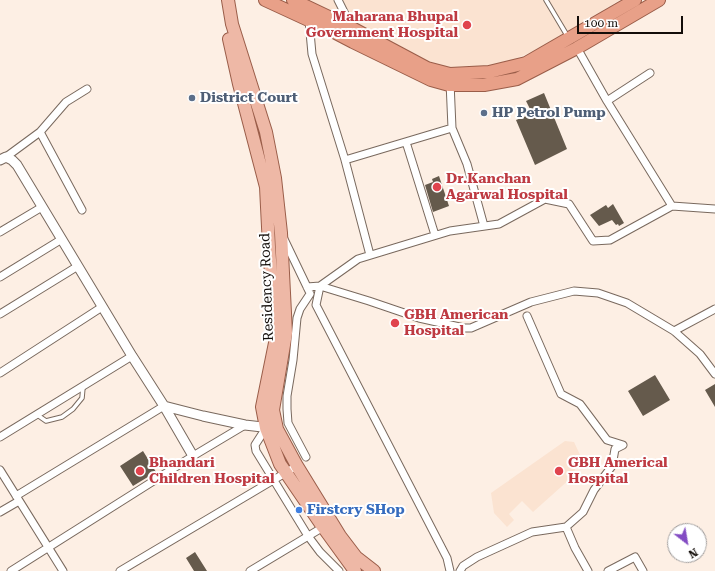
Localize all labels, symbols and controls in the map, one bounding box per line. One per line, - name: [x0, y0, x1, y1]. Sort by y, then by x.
- scale bar: [579, 8, 685, 34]
- place label: Maharana Bhupal Government Hospital: [306, 9, 458, 42]
- text: 100 m: [584, 16, 618, 30]
- marker: Maharana Bhupal Government Hospital: [461, 19, 473, 31]
- place label: District Court: [200, 90, 298, 106]
- marker: District Court: [187, 93, 197, 103]
- place label: HP Petrol Pump: [492, 105, 606, 121]
- marker: HP Petrol Pump: [479, 108, 489, 118]
- place label: Dr.Kanchan Agarwal Hospital: [446, 171, 568, 204]
- marker: Dr.Kanchan Agarwal Hospital: [431, 181, 443, 193]
- street label: Residency Road: [257, 233, 277, 341]
- place label: GBH American Hospital: [404, 307, 509, 340]
- marker: GBH American Hospital: [389, 317, 401, 329]
- place label: Bhandari Children Hospital: [149, 455, 274, 488]
- place label: GBH Americal Hospital: [568, 455, 668, 488]
- marker: Bhandari Children Hospital: [134, 465, 146, 477]
- marker: GBH Americal Hospital: [553, 465, 565, 477]
- place label: Firstcry SHop: [307, 502, 405, 518]
- marker: Firstcry SHop: [294, 505, 304, 515]
- north arrow: [667, 523, 707, 563]
- text: N: [686, 545, 700, 561]

